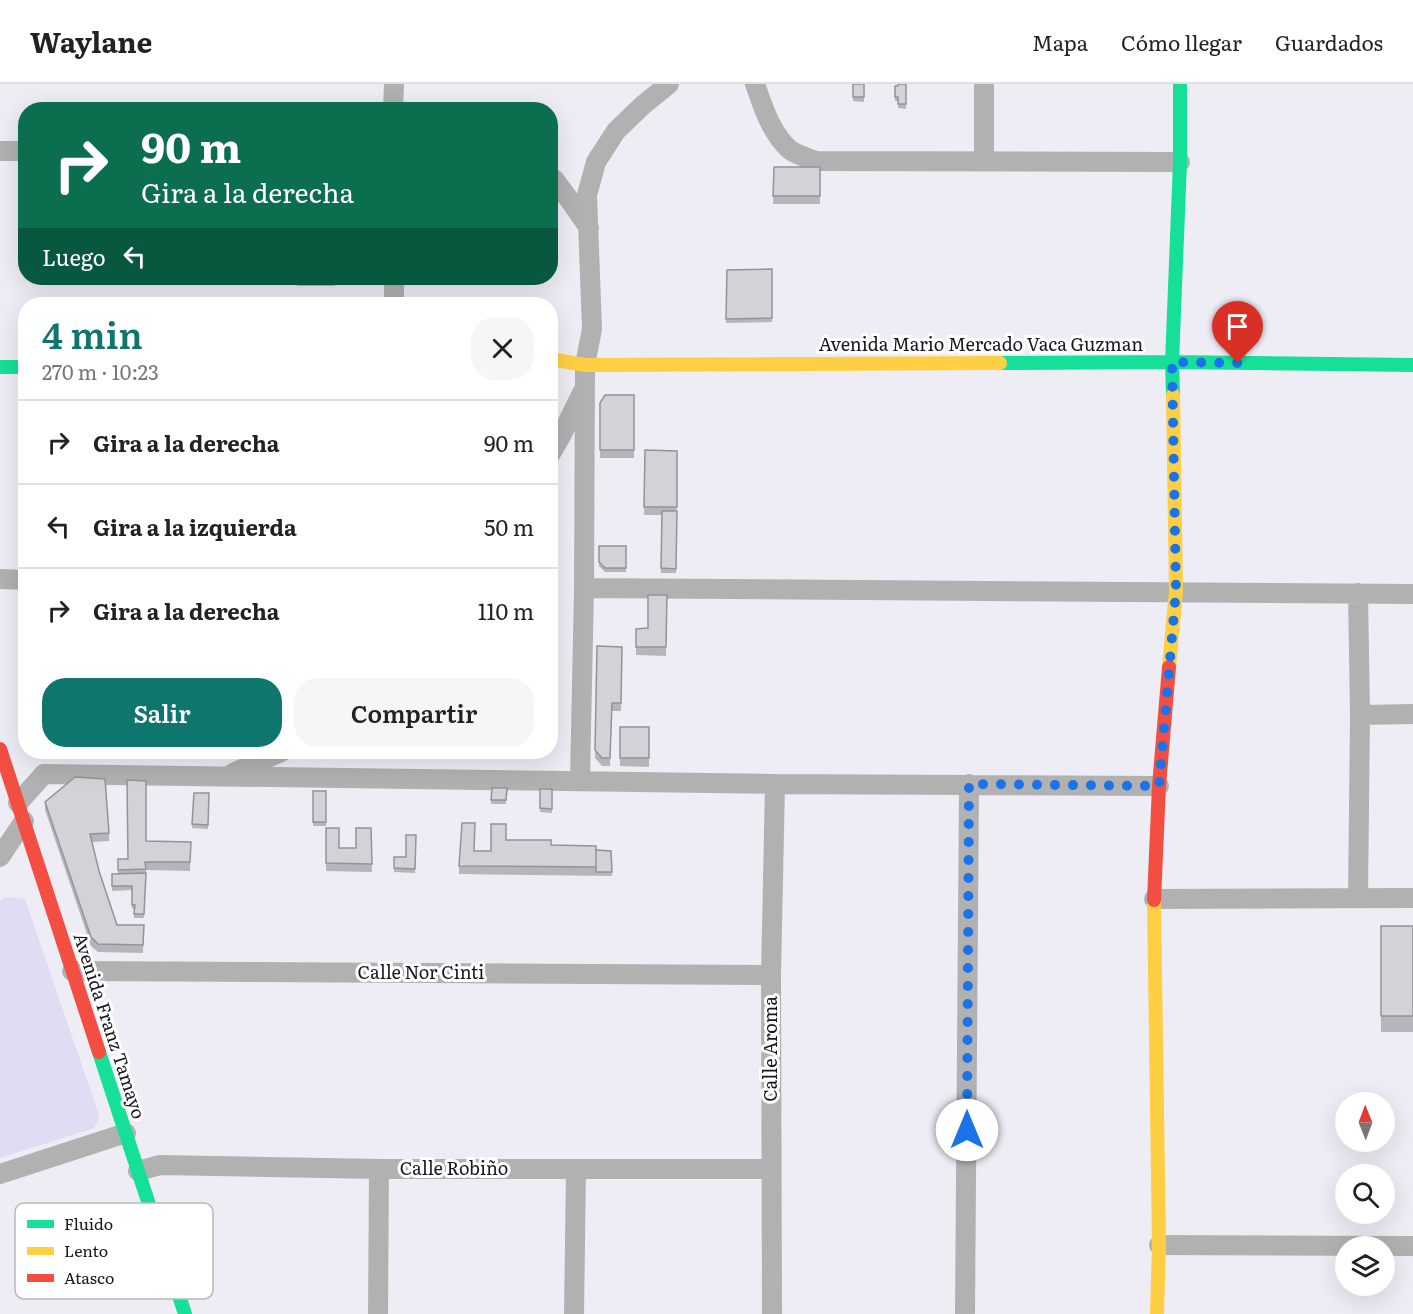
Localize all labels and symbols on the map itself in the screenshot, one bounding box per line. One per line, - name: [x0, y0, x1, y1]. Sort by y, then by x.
- pin: [1212, 301, 1263, 363]
- street label: Avenida Mario Mercado Vaca Guzman: [819, 330, 1143, 357]
- street label: Avenida Franz Tamayo: [68, 929, 153, 1122]
- street label: Calle Nor Cinti: [358, 958, 484, 985]
- street label: Calle Aroma: [756, 996, 783, 1102]
- north arrow: [1335, 1092, 1395, 1152]
- position arrow: [935, 1098, 999, 1162]
- street label: Calle Robiño: [400, 1154, 508, 1181]
- legend: [15, 1203, 213, 1299]
- text: Fluido: [64, 1211, 113, 1235]
- text: Lento: [64, 1238, 108, 1262]
- text: Atasco: [64, 1265, 114, 1289]

